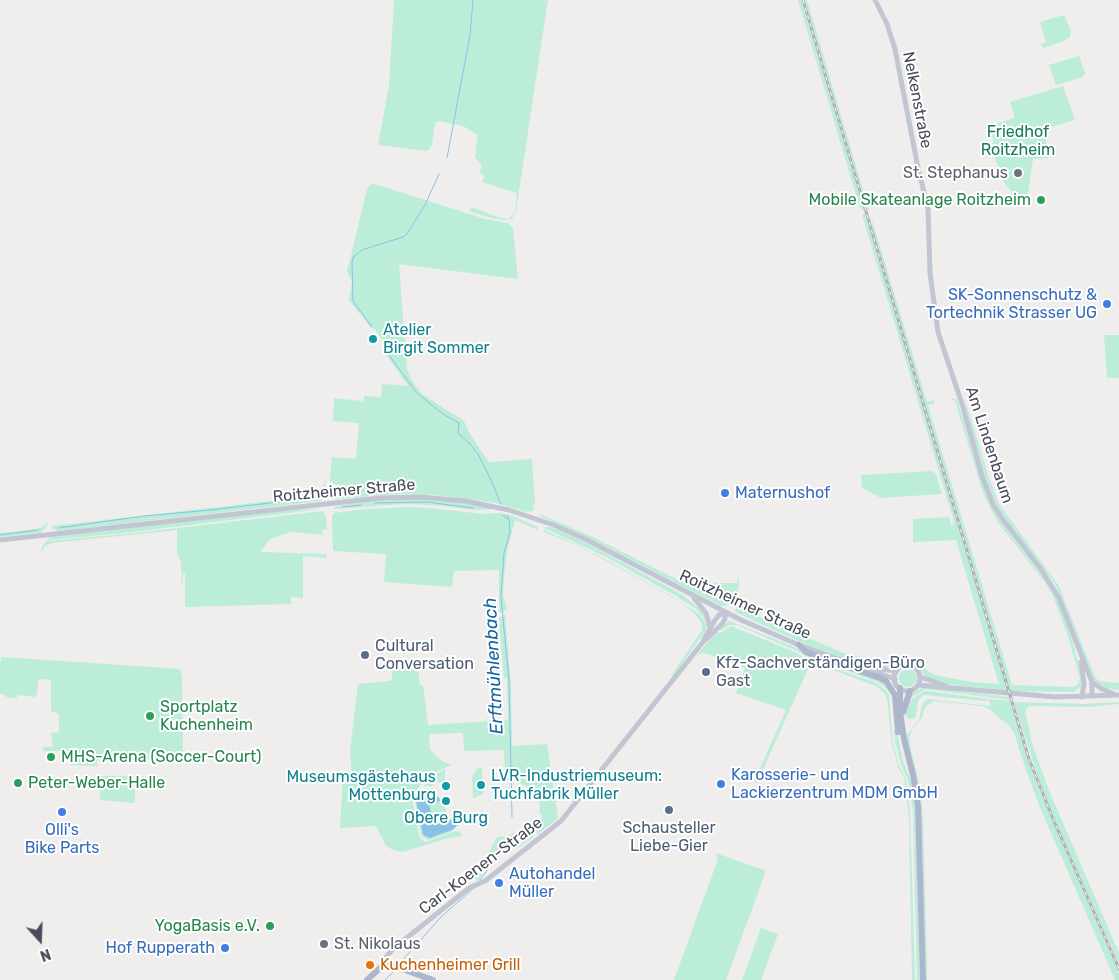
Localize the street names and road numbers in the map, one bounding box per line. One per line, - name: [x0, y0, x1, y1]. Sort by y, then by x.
- street label: Nelkenstraße: [898, 50, 936, 150]
- street label: Am Lindenbaum: [961, 384, 1017, 506]
- street label: Roitzheimer Straße: [272, 475, 416, 507]
- street label: Roitzheimer Straße: [676, 566, 814, 644]
- street label: Carl-Koenen-Straße: [415, 813, 547, 919]

